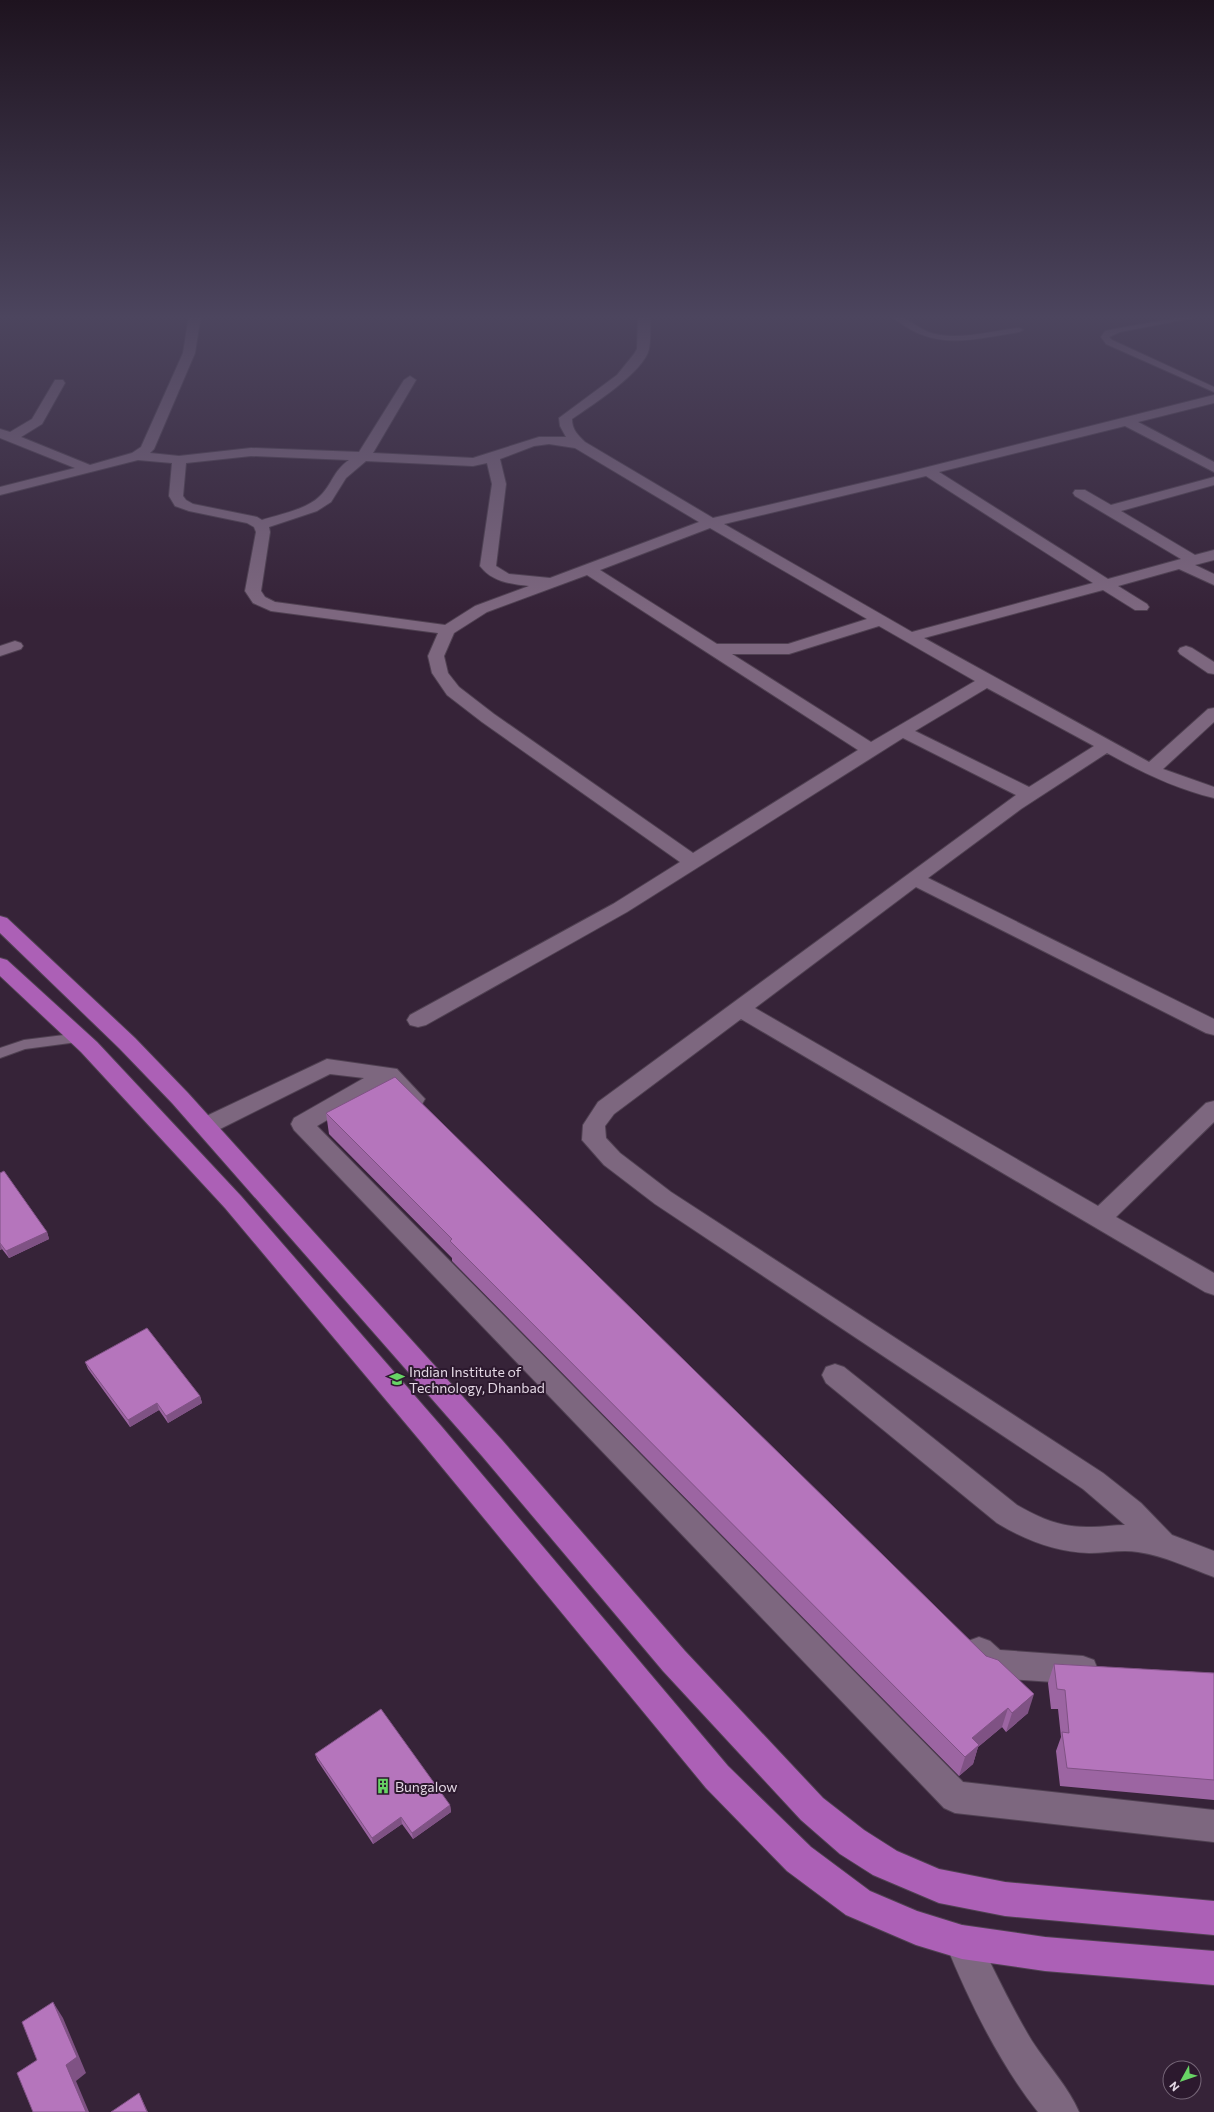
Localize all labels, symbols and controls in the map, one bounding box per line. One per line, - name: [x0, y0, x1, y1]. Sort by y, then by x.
- place label: Indian Institute of Technology, Dhanbad: [409, 1363, 545, 1396]
- school or university icon: Indian Institute of Technology, Dhanbad: [388, 1370, 406, 1388]
- building icon: Bungalow: [374, 1777, 392, 1795]
- place label: Bungalow: [395, 1778, 458, 1795]
- north arrow: [1162, 2060, 1202, 2100]
- text: N: [1166, 2079, 1182, 2094]

